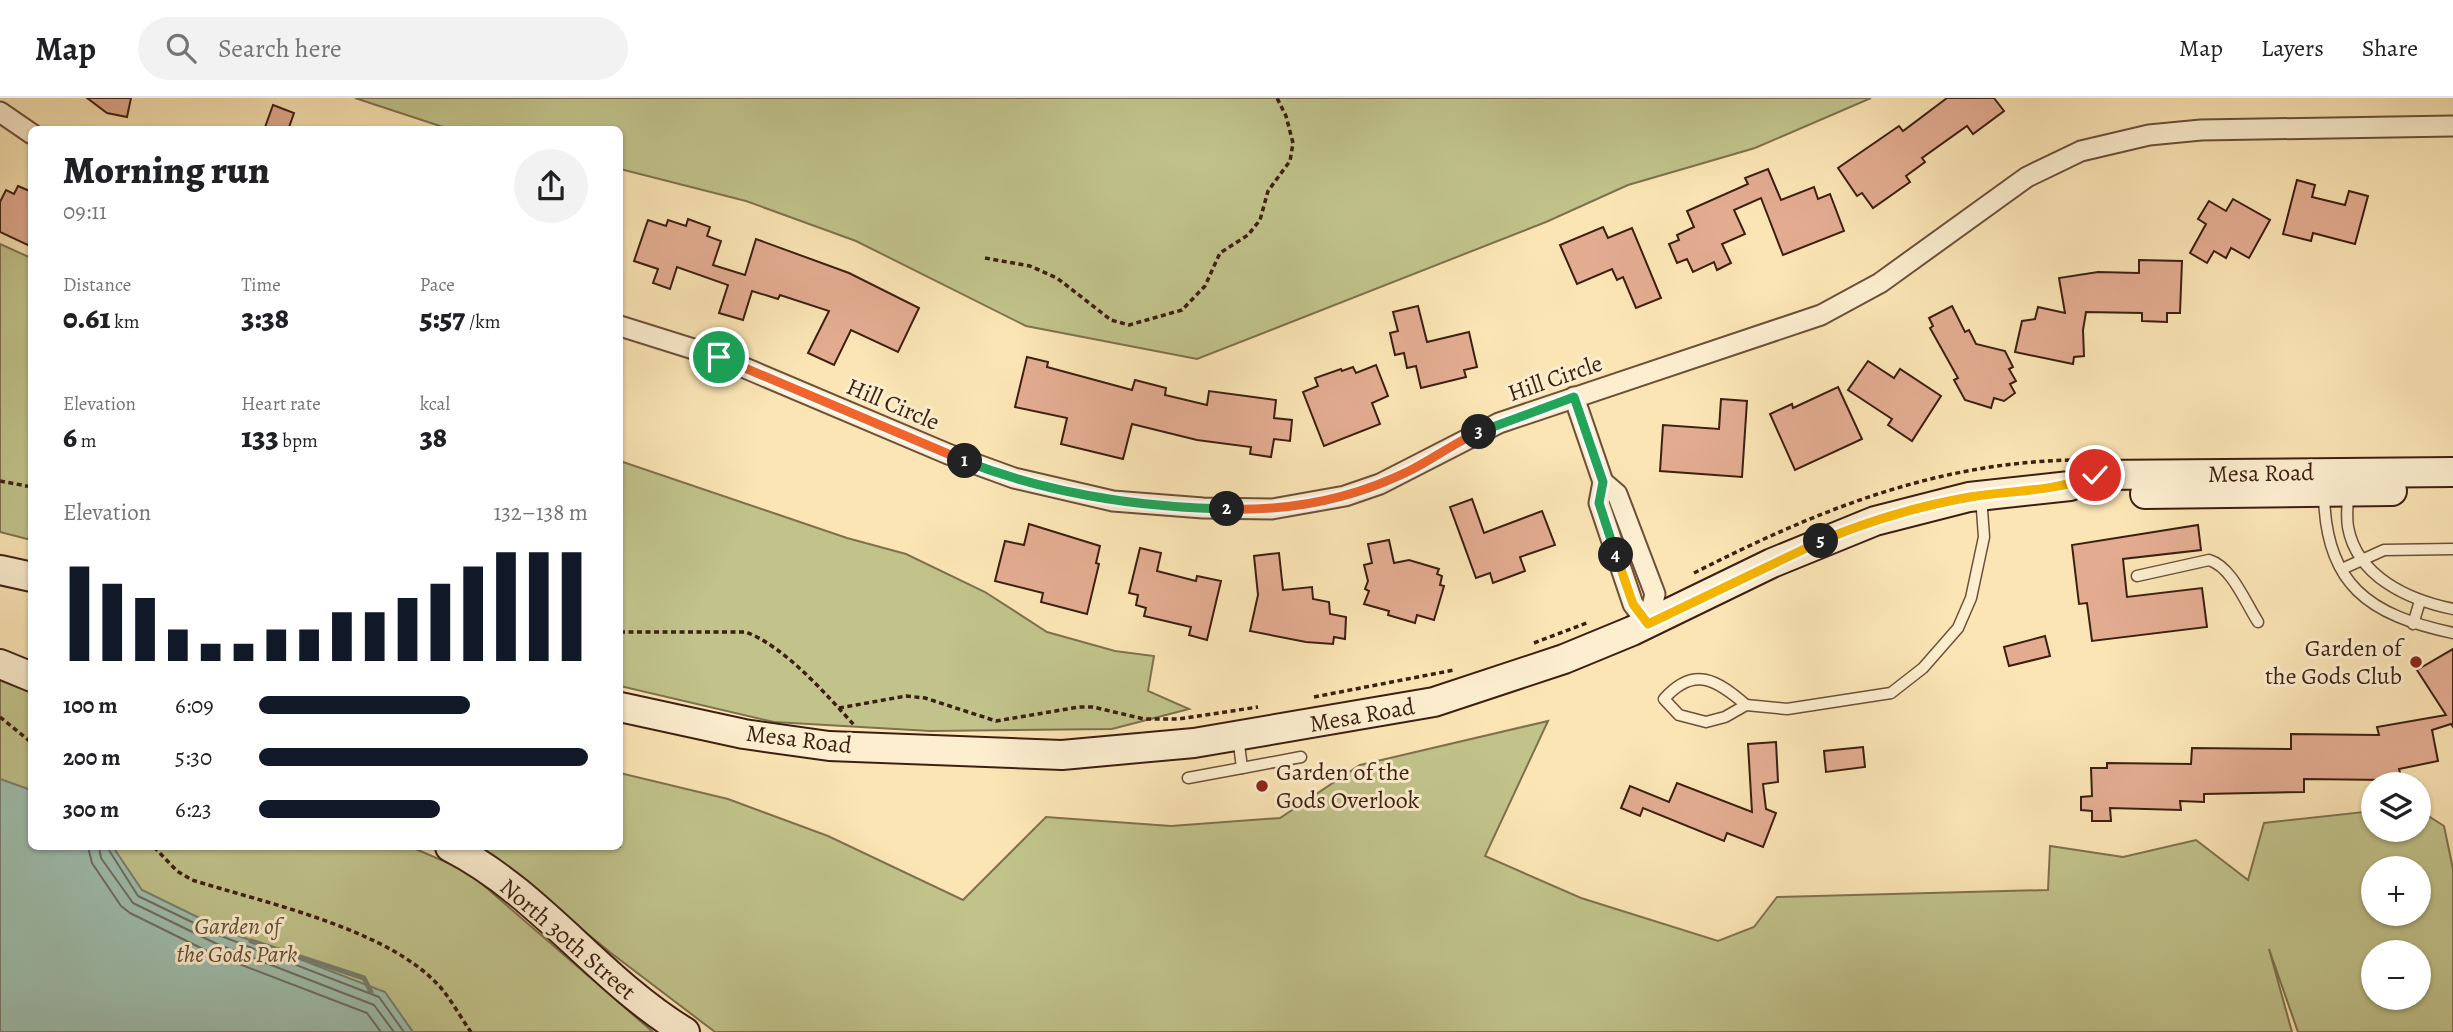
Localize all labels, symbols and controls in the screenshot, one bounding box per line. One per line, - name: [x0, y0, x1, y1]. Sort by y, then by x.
- search box: [138, 17, 628, 80]
- text: Map: [35, 26, 96, 71]
- icon: search: [162, 29, 200, 67]
- text: Search here: [218, 31, 342, 66]
- text: Map: [2179, 32, 2223, 64]
- text: Layers: [2261, 32, 2324, 64]
- text: Share: [2362, 32, 2418, 64]
- text: Morning run: [63, 144, 270, 196]
- button: share: [514, 149, 588, 223]
- text: 09:11: [63, 196, 107, 227]
- text: Distance: [63, 272, 131, 298]
- text: Time: [241, 272, 281, 298]
- text: Pace: [420, 272, 455, 298]
- text: 0.61: [63, 298, 110, 338]
- text: 3:38: [241, 298, 289, 338]
- text: 5:57: [420, 298, 465, 338]
- text: km: [110, 309, 139, 335]
- text: /km: [465, 309, 500, 335]
- pin: [689, 327, 749, 387]
- icon: arrive: [700, 338, 738, 376]
- street label: Hill Circle: [1503, 347, 1607, 409]
- street label: Hill Circle: [842, 370, 944, 438]
- text: Elevation: [63, 391, 136, 417]
- text: Heart rate: [241, 391, 321, 417]
- text: kcal: [420, 391, 450, 417]
- pin: 3: [1462, 414, 1496, 450]
- text: 6: [63, 417, 77, 457]
- text: 133: [241, 417, 279, 457]
- text: 38: [420, 417, 447, 457]
- text: 3: [1474, 418, 1483, 444]
- text: m: [77, 428, 97, 454]
- text: bpm: [279, 428, 318, 454]
- pin: 1: [948, 444, 982, 478]
- pin: [2065, 445, 2125, 505]
- text: 1: [961, 447, 968, 473]
- icon: check: [2076, 456, 2114, 494]
- street label: Mesa Road: [2208, 456, 2314, 490]
- pin: 2: [1210, 492, 1244, 526]
- text: 2: [1222, 495, 1231, 521]
- text: Elevation: [63, 497, 151, 528]
- text: 132–138 m: [493, 497, 588, 528]
- pin: 5: [1804, 524, 1839, 558]
- text: 5: [1816, 527, 1825, 553]
- pin: 4: [1598, 538, 1634, 573]
- text: 4: [1611, 541, 1620, 567]
- place label: Garden of the Gods Club: [2265, 632, 2405, 692]
- marker: Garden of the Gods Club: [2408, 654, 2424, 670]
- text: 100 m: [63, 690, 118, 721]
- text: 6:09: [175, 690, 214, 721]
- street label: Mesa Road: [1307, 690, 1417, 740]
- street label: Mesa Road: [744, 717, 854, 761]
- text: 200 m: [63, 742, 121, 773]
- text: 5:30: [175, 742, 212, 773]
- place label: Garden of the Gods Overlook: [1276, 756, 1420, 816]
- map controls: [2361, 772, 2431, 1010]
- button: layers: [2361, 772, 2431, 842]
- marker: Garden of the Gods Overlook: [1254, 778, 1270, 794]
- text: 300 m: [63, 794, 119, 825]
- text: 6:23: [175, 794, 212, 825]
- button: +: [2361, 856, 2431, 926]
- street label: North 30th Street: [493, 871, 643, 1007]
- park label: Garden of the Gods Park: [177, 910, 298, 970]
- button: −: [2361, 940, 2431, 1010]

